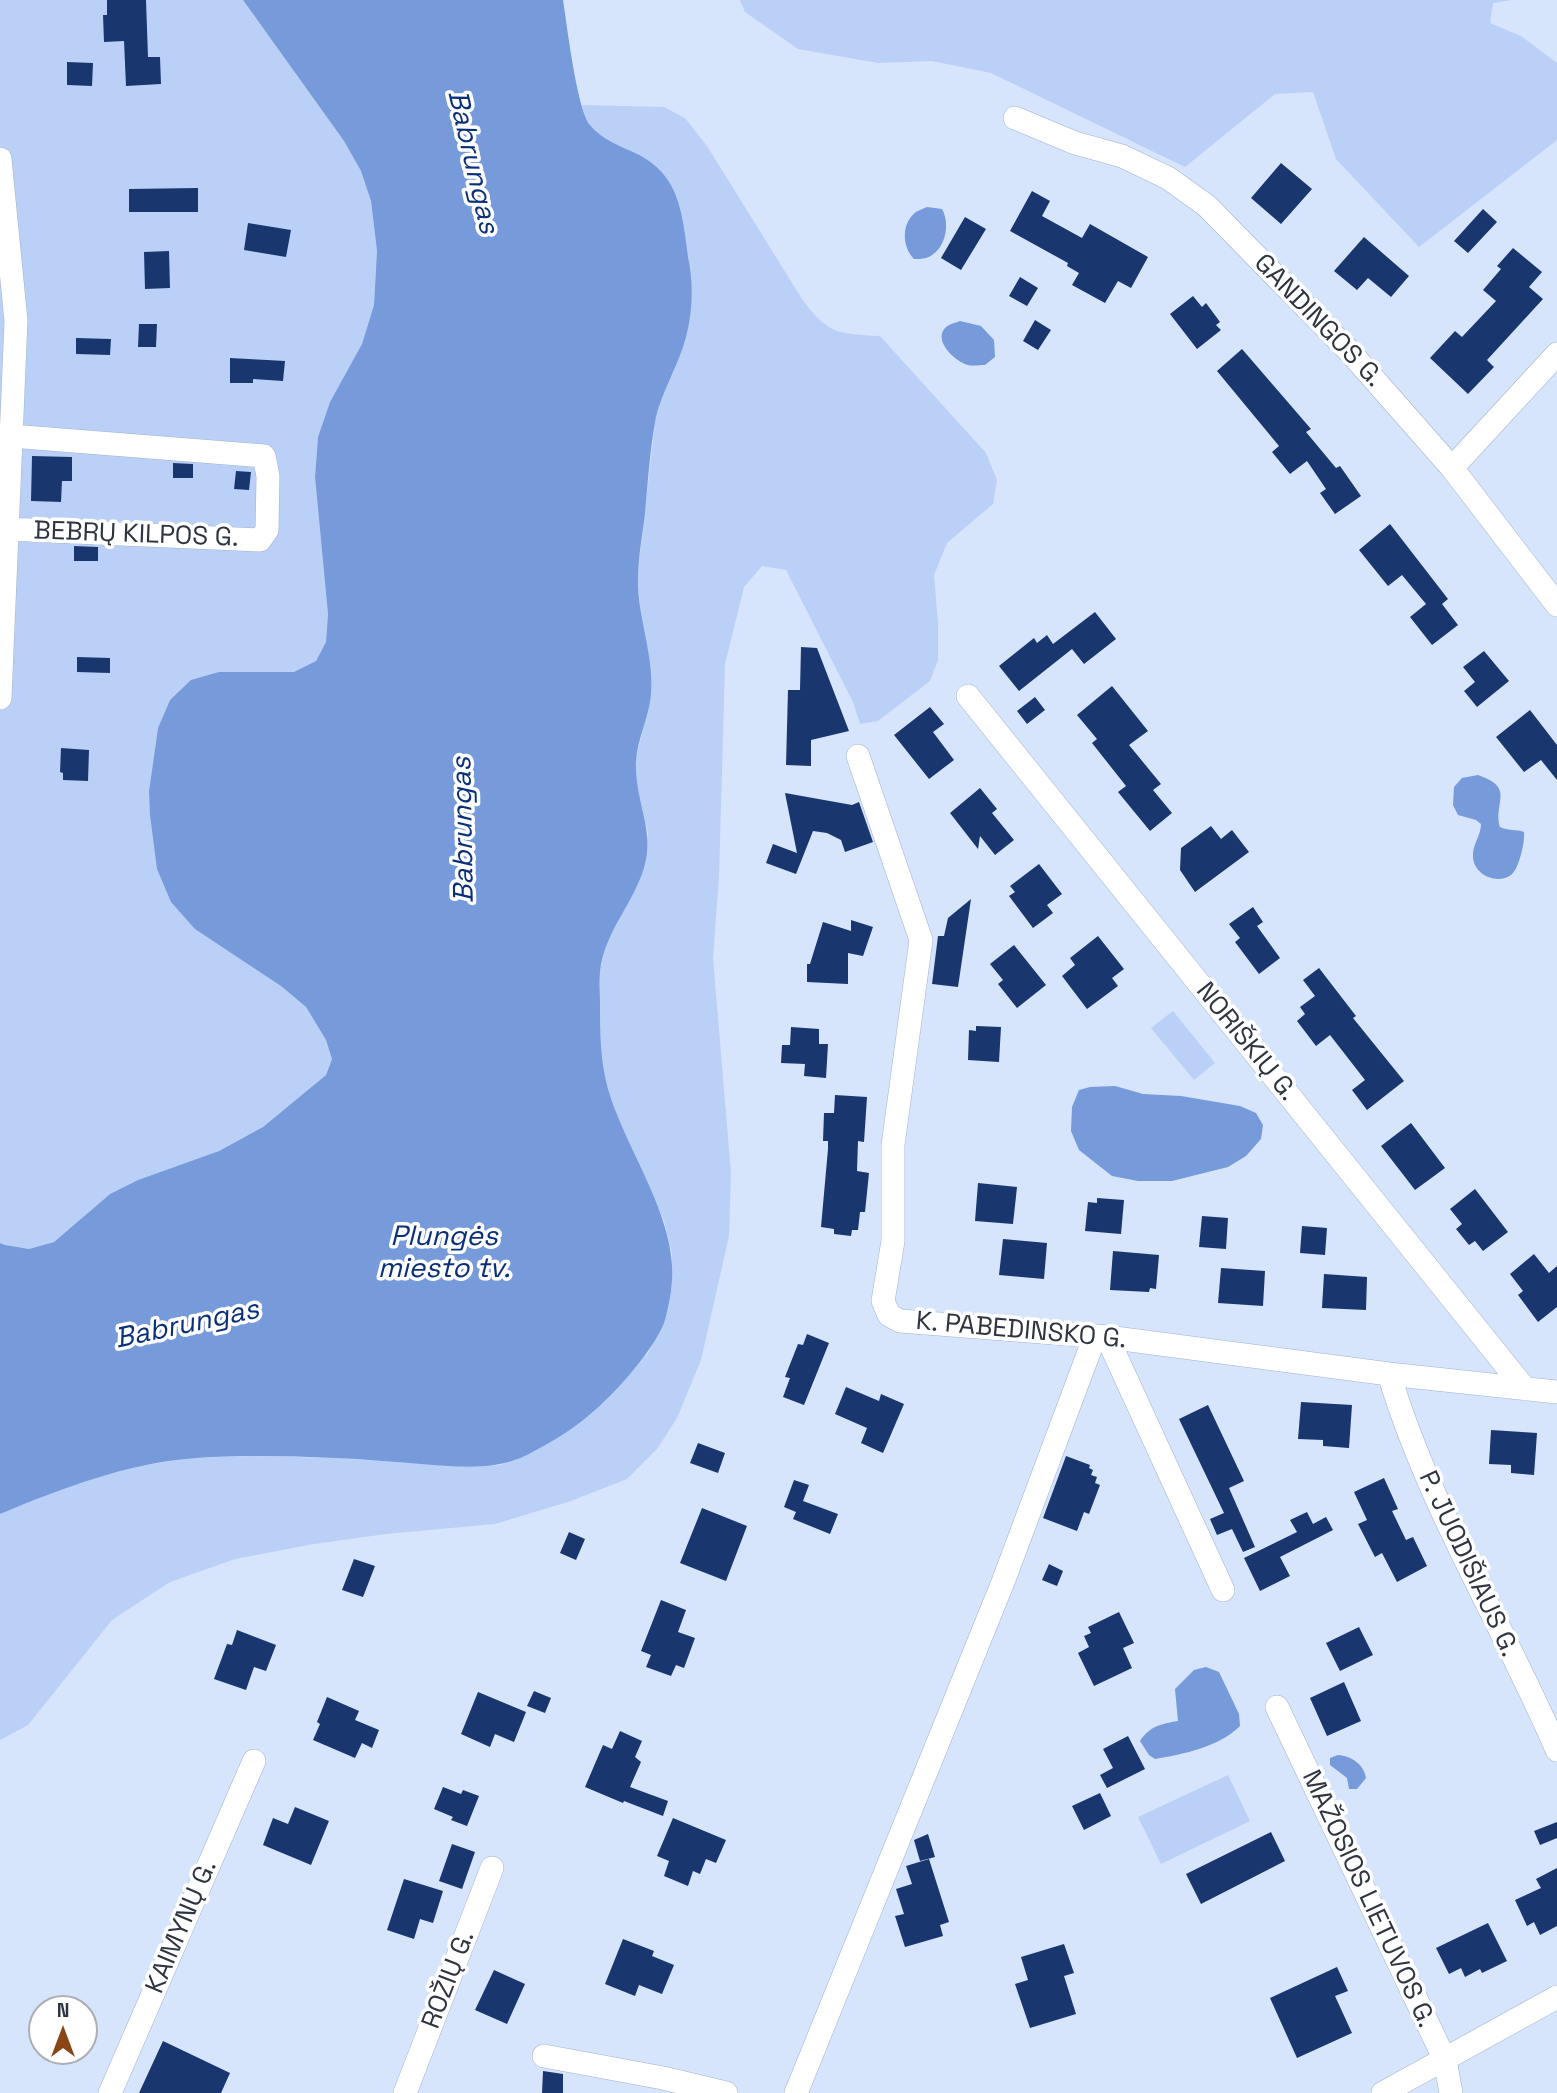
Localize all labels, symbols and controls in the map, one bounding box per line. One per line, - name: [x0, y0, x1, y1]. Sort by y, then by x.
- water label: Babrungas: [439, 87, 505, 237]
- street label: GANDINGOS G.: [1247, 248, 1389, 394]
- street label: BEBRŲ KILPOS G.: [33, 516, 239, 554]
- water label: Babrungas: [446, 757, 482, 903]
- street label: NORIŠKIŲ G.: [1189, 977, 1303, 1107]
- water label: Plungės miesto tv.: [378, 1220, 510, 1286]
- water label: Babrungas: [112, 1293, 262, 1357]
- street label: K. PABEDINSKO G.: [914, 1306, 1128, 1356]
- street label: P. JUODIŠIAUS G.: [1411, 1466, 1525, 1662]
- street label: MAŽOSIOS LIETUVOS G.: [1295, 1765, 1441, 2033]
- street label: KAIMYNŲ G.: [140, 1856, 224, 1998]
- street label: ROŽIŲ G.: [416, 1927, 482, 2033]
- north arrow: [28, 1995, 98, 2065]
- text: N: [57, 1998, 69, 2023]

